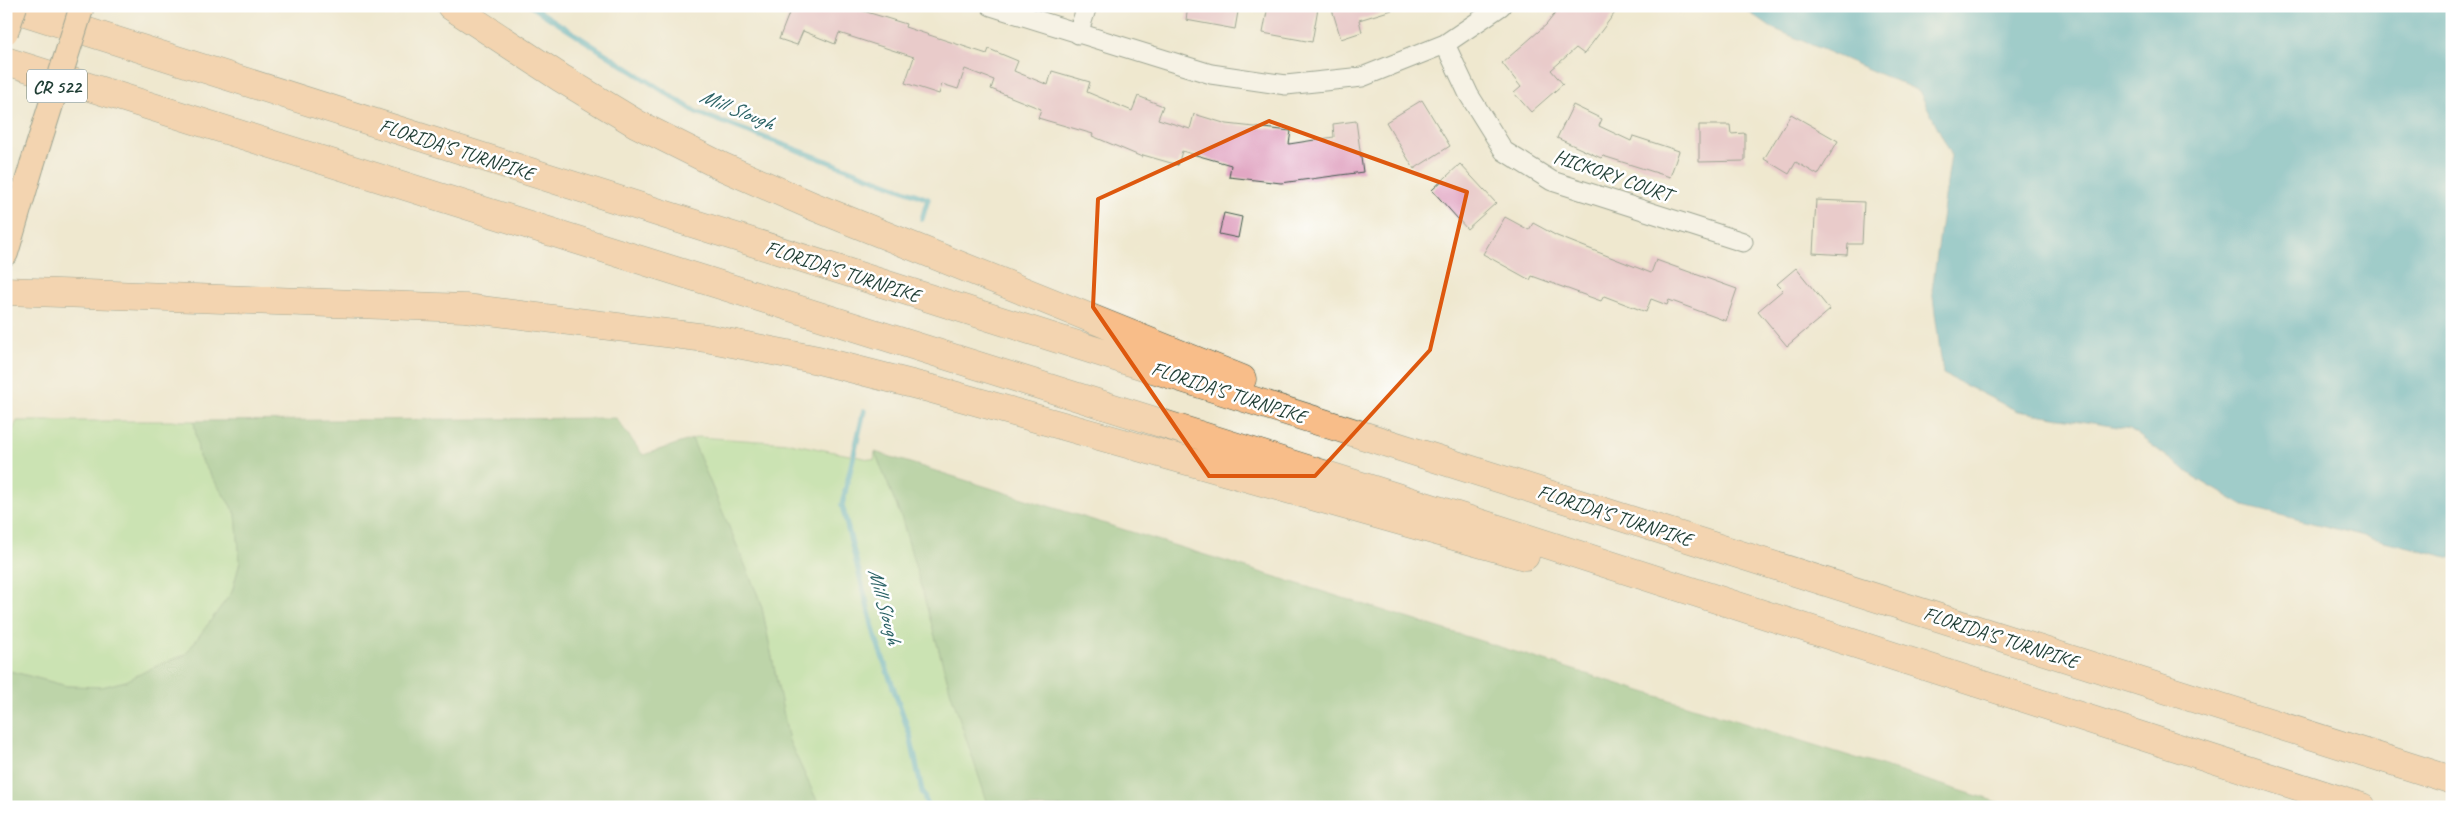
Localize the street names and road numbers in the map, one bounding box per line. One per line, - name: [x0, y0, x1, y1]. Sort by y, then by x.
- road number: CR 522: [27, 70, 87, 102]
- street label: FLORIDA'S TURNPIKE: [376, 113, 540, 187]
- street label: HICKORY COURT: [1551, 144, 1680, 209]
- street label: FLORIDA'S TURNPIKE: [762, 235, 926, 309]
- street label: FLORIDA'S TURNPIKE: [1148, 356, 1312, 430]
- street label: FLORIDA'S TURNPIKE: [1534, 479, 1698, 553]
- street label: FLORIDA'S TURNPIKE: [1920, 601, 2084, 675]

